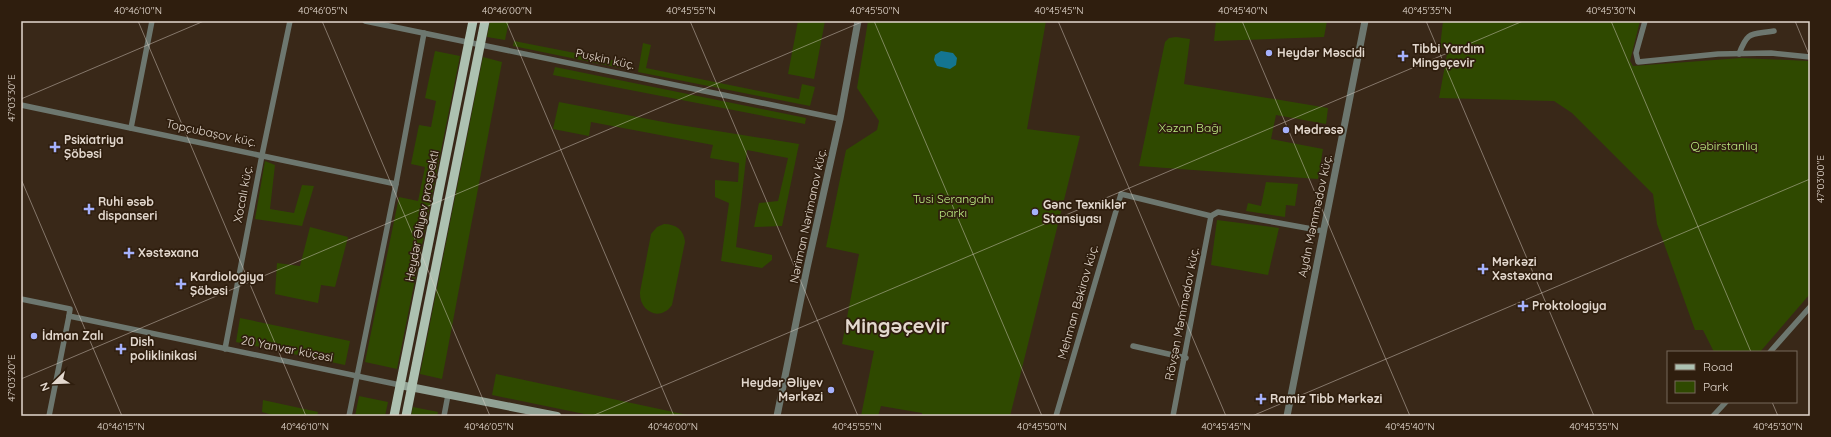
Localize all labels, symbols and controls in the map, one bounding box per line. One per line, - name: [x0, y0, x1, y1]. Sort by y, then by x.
- text: 40°46'10"N: [114, 4, 162, 17]
- text: 40°46'05"N: [298, 4, 348, 17]
- text: 40°46'00"N: [482, 4, 532, 17]
- text: 40°45'55"N: [666, 4, 716, 17]
- text: 40°45'50"N: [850, 4, 900, 17]
- text: 40°45'45"N: [1034, 4, 1084, 17]
- text: 40°45'40"N: [1218, 4, 1268, 17]
- text: 40°45'35"N: [1402, 4, 1452, 17]
- text: 40°45'30"N: [1586, 4, 1636, 17]
- place label: Tibbi Yardım Mingəçevir: [1412, 41, 1484, 70]
- street label: Puşkin küç.: [574, 45, 636, 72]
- place label: Heydər Məscidi: [1277, 45, 1365, 60]
- marker: Heydər Məscidi: [1264, 48, 1274, 58]
- marker: Tibbi Yardım Mingəçevir: [1397, 50, 1409, 62]
- text: 47°03'30"E: [5, 74, 18, 122]
- street label: Topçubaşov küç.: [165, 116, 258, 149]
- park label: Xəzan Bağı: [1159, 120, 1221, 135]
- place label: Mədrəsə: [1294, 122, 1344, 137]
- marker: Mədrəsə: [1281, 125, 1291, 135]
- place label: Psixiatriya Şöbəsi: [64, 132, 124, 161]
- park label: Qəbirstanlıq: [1690, 138, 1758, 153]
- marker: Psixiatriya Şöbəsi: [49, 141, 61, 153]
- street label: Nəriman Nərimanov küç.: [786, 147, 829, 285]
- street label: Heydər Əliyev prospekti: [401, 149, 442, 283]
- street label: Aydın Məmmədov küç.: [1294, 153, 1335, 279]
- text: 47°03'00"E: [1814, 155, 1827, 203]
- street label: Xocalı küç.: [230, 164, 255, 224]
- park label: Tusi Serangahı parkı: [913, 191, 993, 220]
- place label: Ruhi əsəb dispanseri: [98, 194, 157, 223]
- place label: Gənc Texniklər Stansiyası: [1043, 197, 1126, 226]
- marker: Ruhi əsəb dispanseri: [83, 203, 95, 215]
- marker: Gənc Texniklər Stansiyası: [1030, 207, 1040, 217]
- street label: Mehman Bəkirov küç.: [1054, 243, 1101, 361]
- place label: Xəstəxana: [138, 245, 199, 260]
- street label: Rövşən Məmmədov küç.: [1161, 246, 1202, 382]
- marker: Xəstəxana: [123, 247, 135, 259]
- place label: Mərkəzi Xəstəxana: [1492, 254, 1553, 283]
- marker: Mərkəzi Xəstəxana: [1477, 263, 1489, 275]
- place label: Kardiologiya Şöbəsi: [190, 269, 264, 298]
- marker: Kardiologiya Şöbəsi: [175, 278, 187, 290]
- place label: Proktologiya: [1532, 298, 1607, 313]
- marker: Proktologiya: [1517, 300, 1529, 312]
- district label: Mingəçevir: [845, 313, 949, 338]
- place label: İdman Zalı: [42, 328, 104, 343]
- marker: İdman Zalı: [29, 331, 39, 341]
- street label: 20 Yanvar küçəsi: [240, 332, 334, 365]
- place label: Dish poliklinikasi: [130, 334, 197, 363]
- marker: Dish poliklinikasi: [115, 343, 127, 355]
- legend: [1667, 351, 1797, 403]
- text: 47°03'20"E: [5, 354, 18, 402]
- text: Road: [1703, 359, 1733, 374]
- north arrow: [34, 363, 74, 403]
- place label: Heydər Əliyev Mərkəzi: [741, 375, 823, 404]
- text: Park: [1703, 379, 1728, 394]
- text: N: [37, 380, 53, 393]
- marker: Heydər Əliyev Mərkəzi: [826, 385, 836, 395]
- place label: Ramiz Tibb Mərkəzi: [1270, 391, 1383, 406]
- marker: Ramiz Tibb Mərkəzi: [1255, 393, 1267, 405]
- text: 40°46'15"N: [97, 420, 145, 433]
- text: 40°46'10"N: [281, 420, 329, 433]
- text: 40°46'05"N: [464, 420, 514, 433]
- text: 40°46'00"N: [648, 420, 698, 433]
- text: 40°45'55"N: [832, 420, 882, 433]
- text: 40°45'50"N: [1017, 420, 1067, 433]
- text: 40°45'45"N: [1201, 420, 1251, 433]
- text: 40°45'40"N: [1385, 420, 1435, 433]
- text: 40°45'35"N: [1569, 420, 1619, 433]
- text: 40°45'30"N: [1753, 420, 1803, 433]

